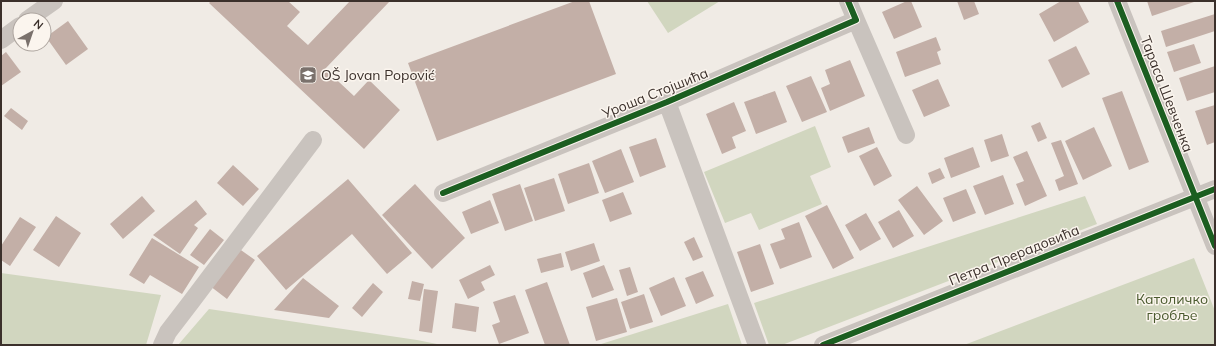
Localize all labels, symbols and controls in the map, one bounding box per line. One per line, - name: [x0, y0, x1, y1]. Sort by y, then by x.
- north arrow: [12, 12, 52, 52]
- text: N: [31, 16, 46, 32]
- street label: Тараса Шевченка: [1137, 33, 1197, 155]
- street label: Уроша Стојшића: [598, 63, 711, 123]
- school or university icon: OŠ Jovan Popović: [298, 65, 318, 85]
- place label: OŠ Jovan Popović: [321, 66, 435, 84]
- street label: Петра Прерадовића: [946, 221, 1082, 289]
- park label: Католичко гробље: [1136, 290, 1208, 324]

